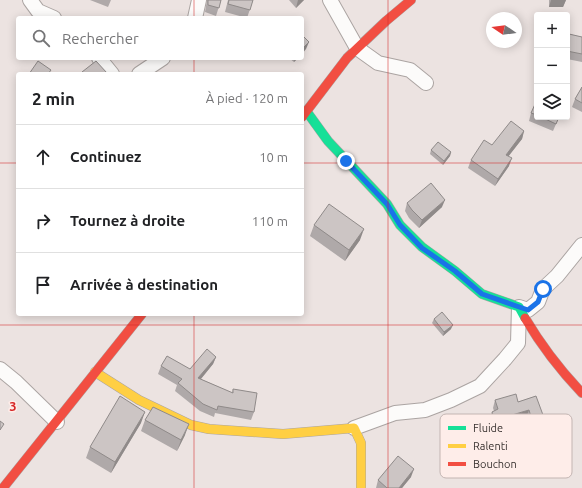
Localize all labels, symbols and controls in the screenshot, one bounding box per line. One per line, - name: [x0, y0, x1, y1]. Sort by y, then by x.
- north arrow: [486, 12, 522, 48]
- map controls: [534, 12, 570, 120]
- button: +: [534, 12, 570, 48]
- search box: [16, 16, 304, 60]
- icon: search: [30, 27, 52, 49]
- text: Rechercher: [62, 30, 139, 47]
- button: −: [534, 48, 570, 84]
- button: layers: [534, 84, 570, 120]
- text: 2 min: [32, 89, 75, 108]
- text: À pied · 120 m: [206, 91, 288, 105]
- icon: ahead: [32, 146, 54, 168]
- text: Continuez: [70, 148, 141, 165]
- text: 10 m: [259, 150, 288, 164]
- route end: [337, 152, 355, 170]
- icon: right: [32, 210, 54, 232]
- text: Tournez à droite: [70, 212, 185, 229]
- text: 110 m: [252, 214, 288, 228]
- icon: arrive: [32, 274, 54, 296]
- text: Arrivée à destination: [70, 276, 218, 293]
- route start: [534, 280, 552, 298]
- text: 3: [9, 399, 17, 413]
- legend: [440, 414, 572, 478]
- text: Fluide: [473, 422, 503, 434]
- text: Ralenti: [473, 440, 508, 452]
- text: Bouchon: [473, 458, 517, 470]

